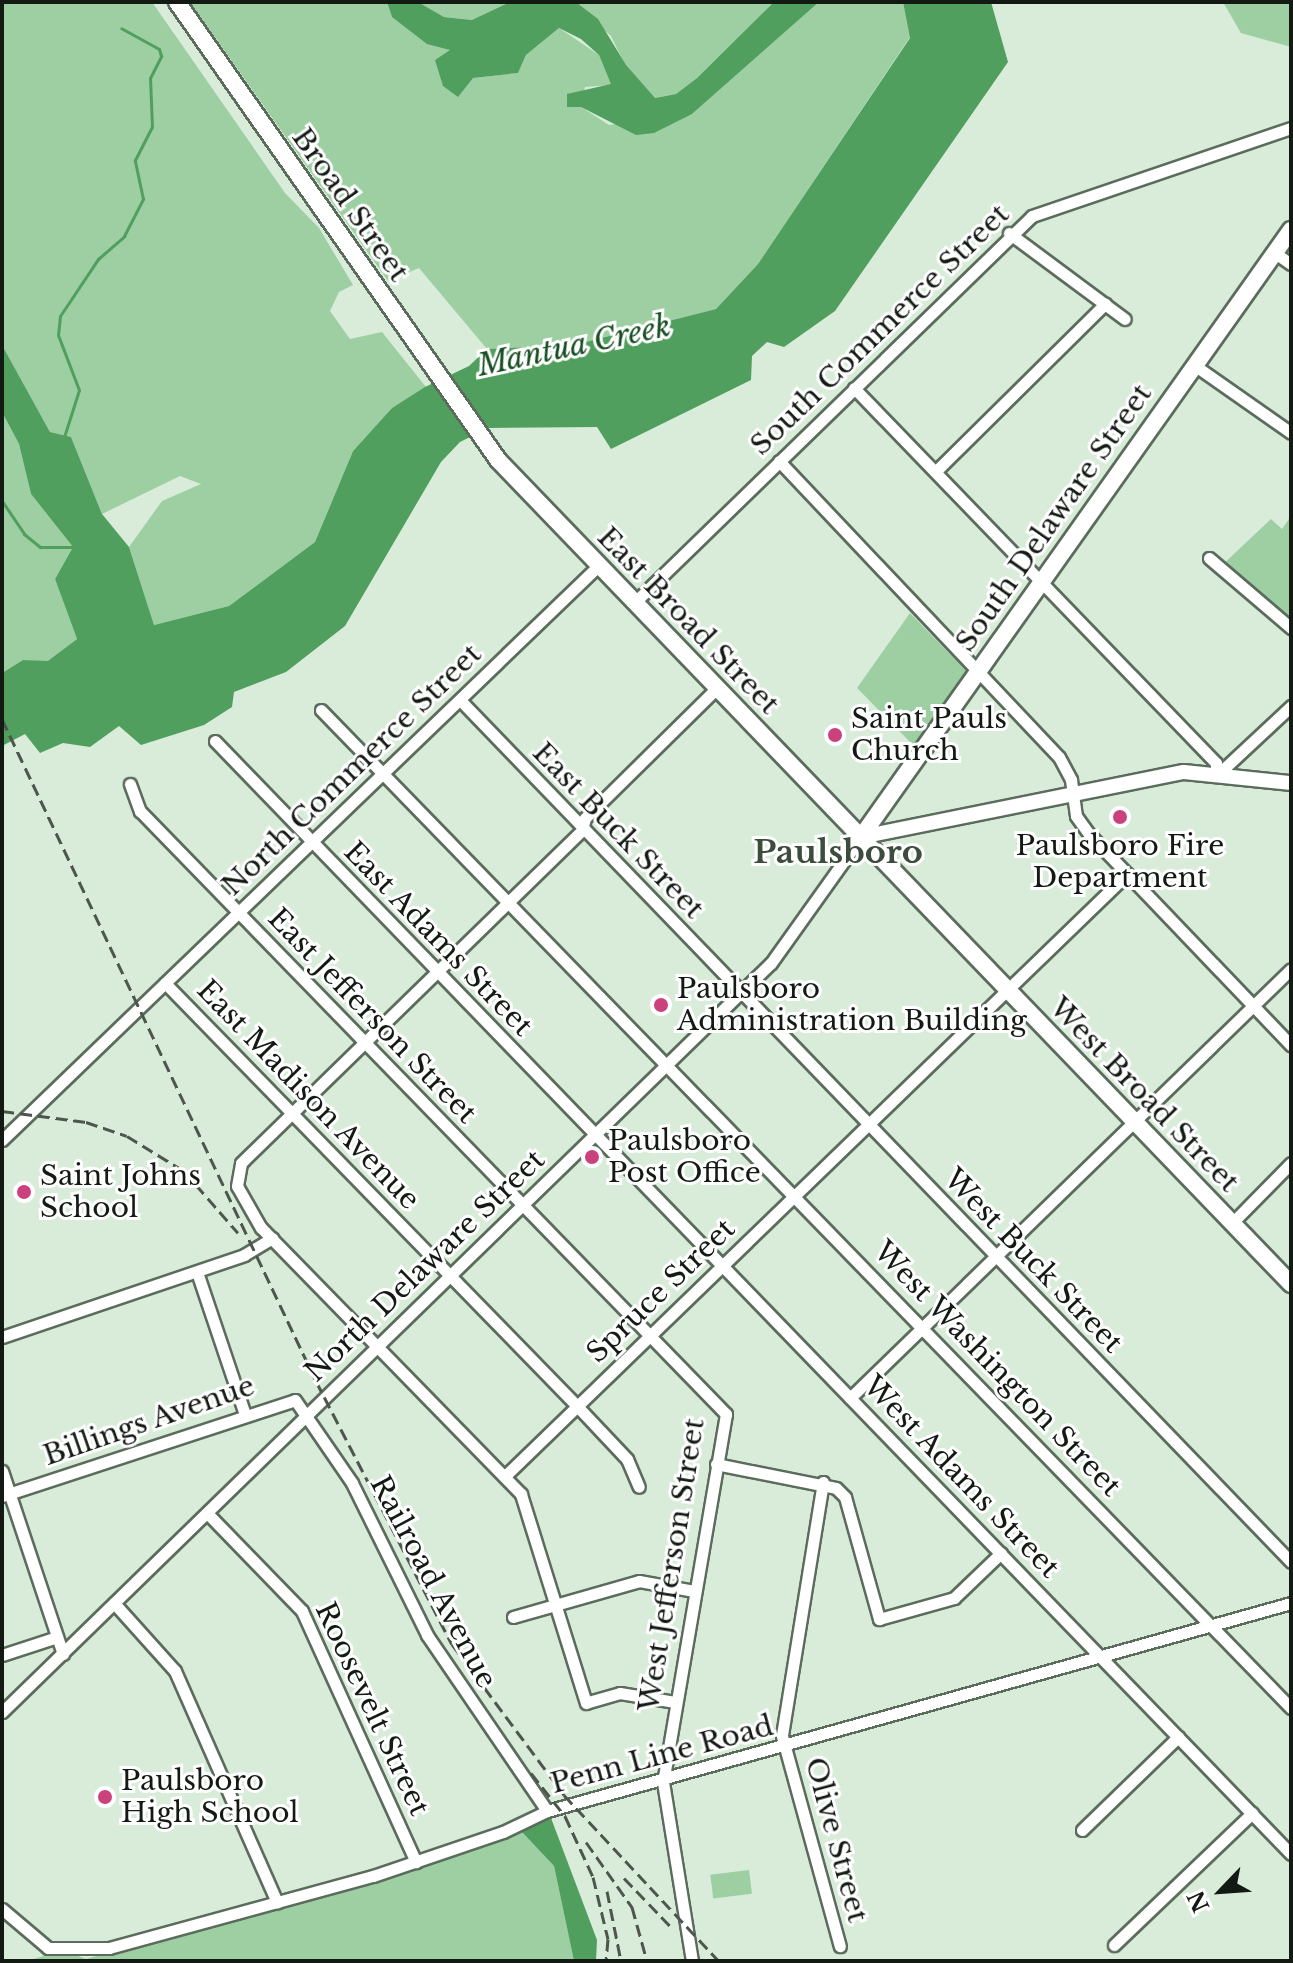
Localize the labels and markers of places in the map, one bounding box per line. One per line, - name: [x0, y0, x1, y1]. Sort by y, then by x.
- place label: Saint Pauls Church: [851, 702, 1007, 768]
- marker: Saint Pauls Church: [826, 726, 844, 744]
- marker: Paulsboro Fire Department: [1111, 808, 1129, 826]
- place label: Paulsboro Fire Department: [1016, 829, 1224, 895]
- place label: Paulsboro Administration Building: [677, 972, 1027, 1038]
- marker: Paulsboro Administration Building: [652, 996, 670, 1014]
- place label: Paulsboro Post Office: [608, 1124, 761, 1190]
- marker: Paulsboro Post Office: [583, 1148, 601, 1166]
- place label: Saint Johns School: [40, 1159, 201, 1225]
- marker: Saint Johns School: [15, 1183, 33, 1201]
- place label: Paulsboro High School: [121, 1764, 299, 1830]
- marker: Paulsboro High School: [96, 1788, 114, 1806]

